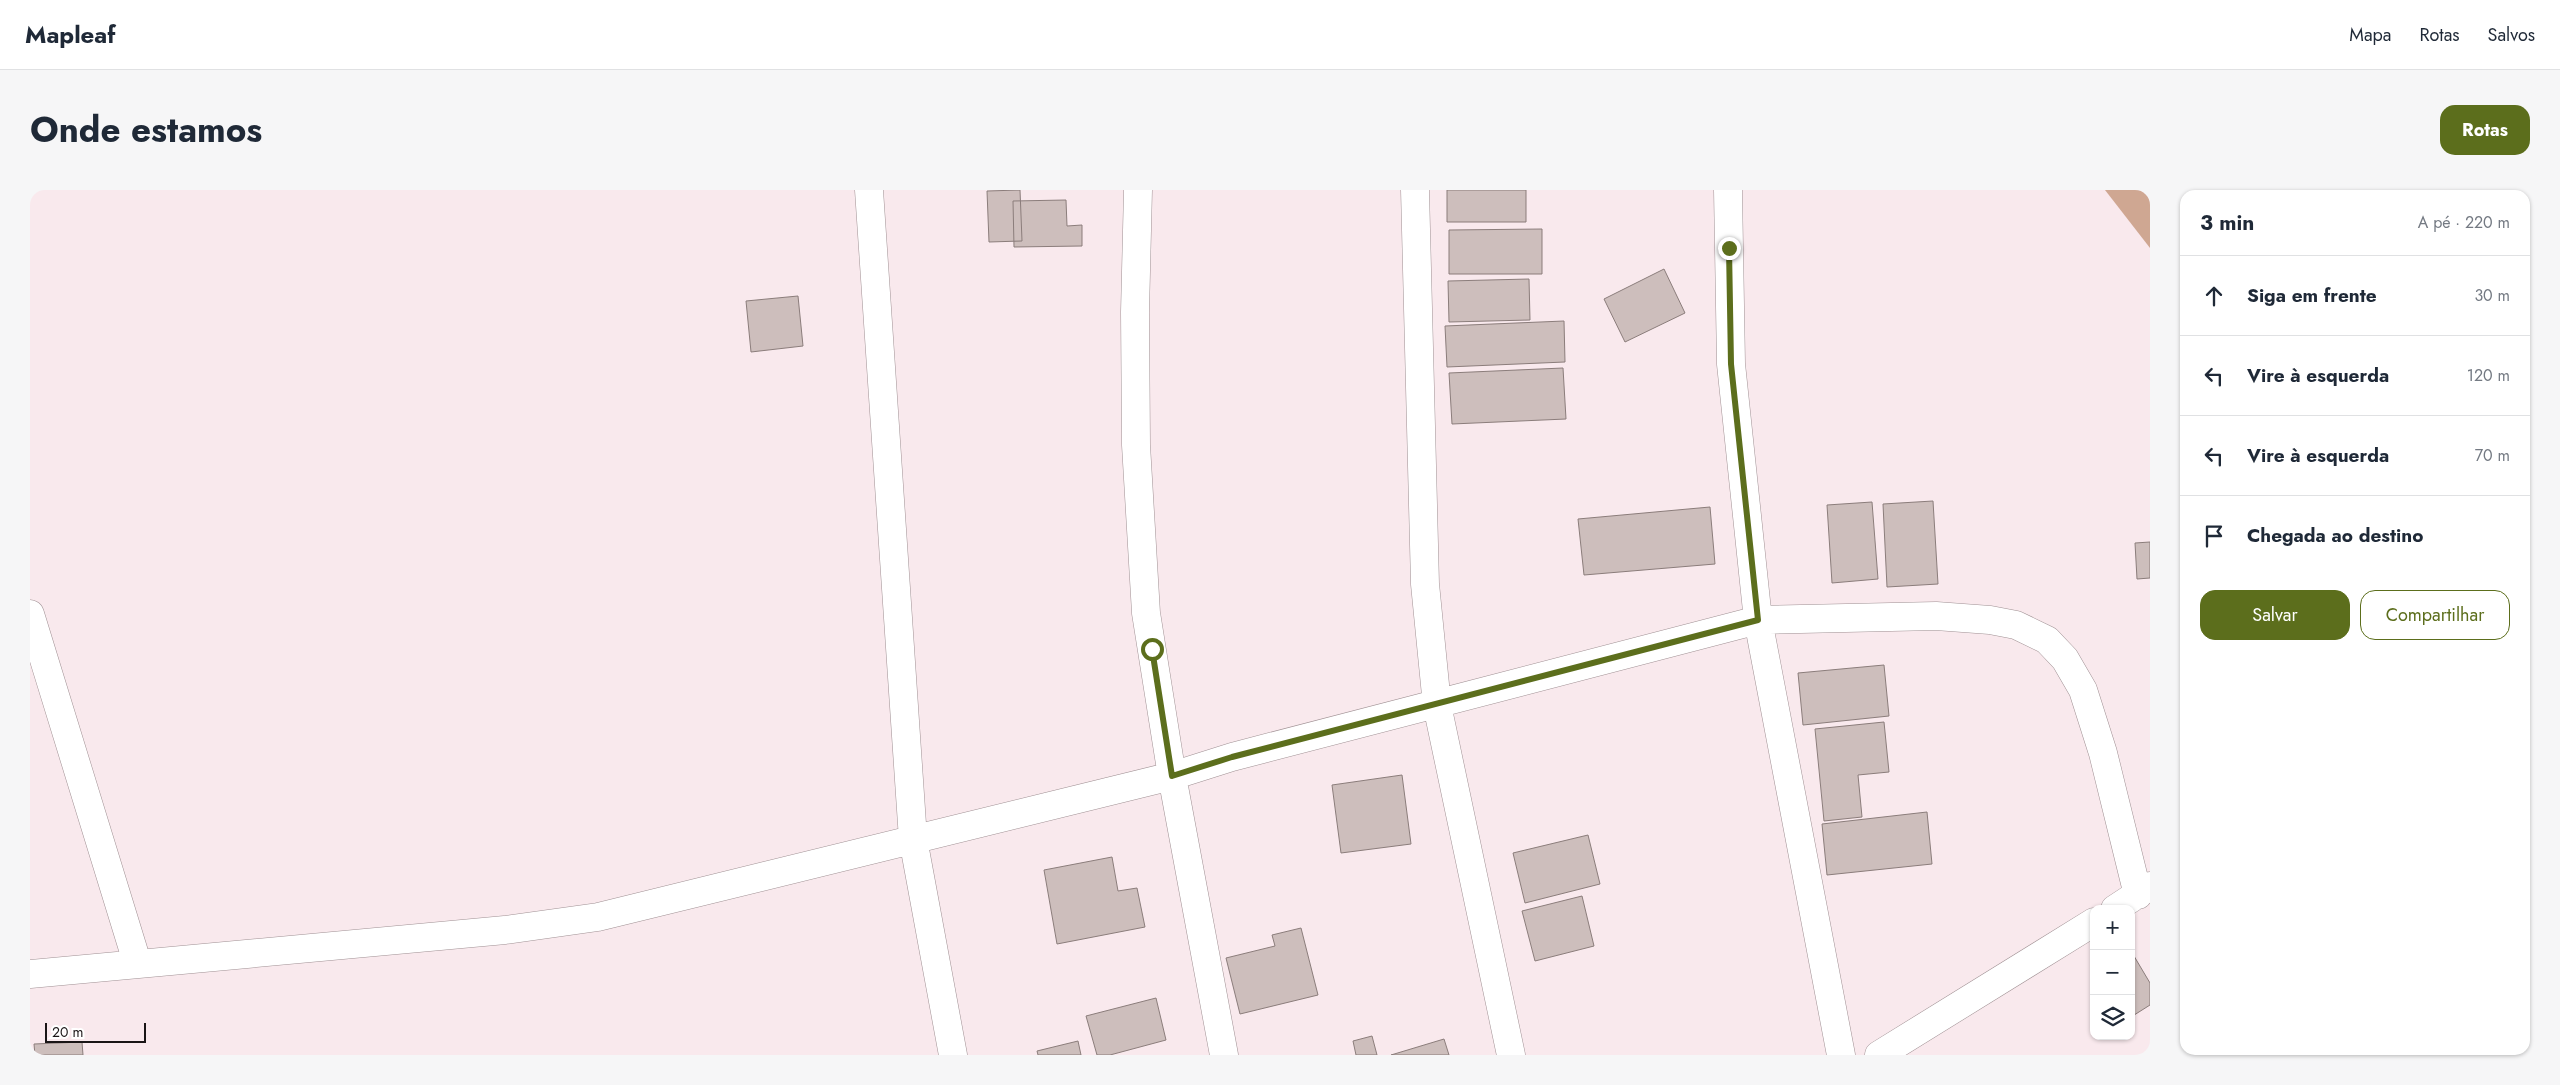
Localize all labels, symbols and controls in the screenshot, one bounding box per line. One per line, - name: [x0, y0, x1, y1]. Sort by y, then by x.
- text: Mapleaf: [25, 17, 116, 52]
- text: Mapa: [2349, 22, 2391, 48]
- text: Rotas: [2419, 22, 2460, 48]
- text: Salvos: [2488, 22, 2535, 48]
- text: Onde estamos: [30, 105, 262, 155]
- button: Rotas: [2440, 105, 2530, 155]
- text: 3 min: [2200, 208, 2254, 238]
- text: A pé · 220 m: [2418, 211, 2510, 234]
- route end: [1718, 237, 1741, 260]
- icon: ahead: [2200, 282, 2228, 310]
- text: Siga em frente: [2247, 282, 2377, 309]
- text: 30 m: [2474, 284, 2510, 307]
- icon: left: [2200, 362, 2228, 390]
- text: Vire à esquerda: [2247, 362, 2389, 389]
- text: 120 m: [2467, 364, 2510, 387]
- icon: left: [2200, 442, 2228, 470]
- text: Vire à esquerda: [2247, 442, 2389, 469]
- text: 70 m: [2475, 444, 2510, 467]
- icon: arrive: [2200, 522, 2228, 550]
- text: Chegada ao destino: [2247, 522, 2423, 549]
- button: Salvar: [2200, 590, 2350, 640]
- button: Compartilhar: [2360, 590, 2510, 640]
- route start: [1141, 638, 1164, 661]
- map controls: [2090, 905, 2135, 1040]
- button: +: [2090, 905, 2135, 950]
- button: −: [2090, 950, 2135, 995]
- button: layers: [2090, 995, 2135, 1040]
- scale bar: [45, 1020, 146, 1043]
- text: 20 m: [52, 1022, 84, 1042]

